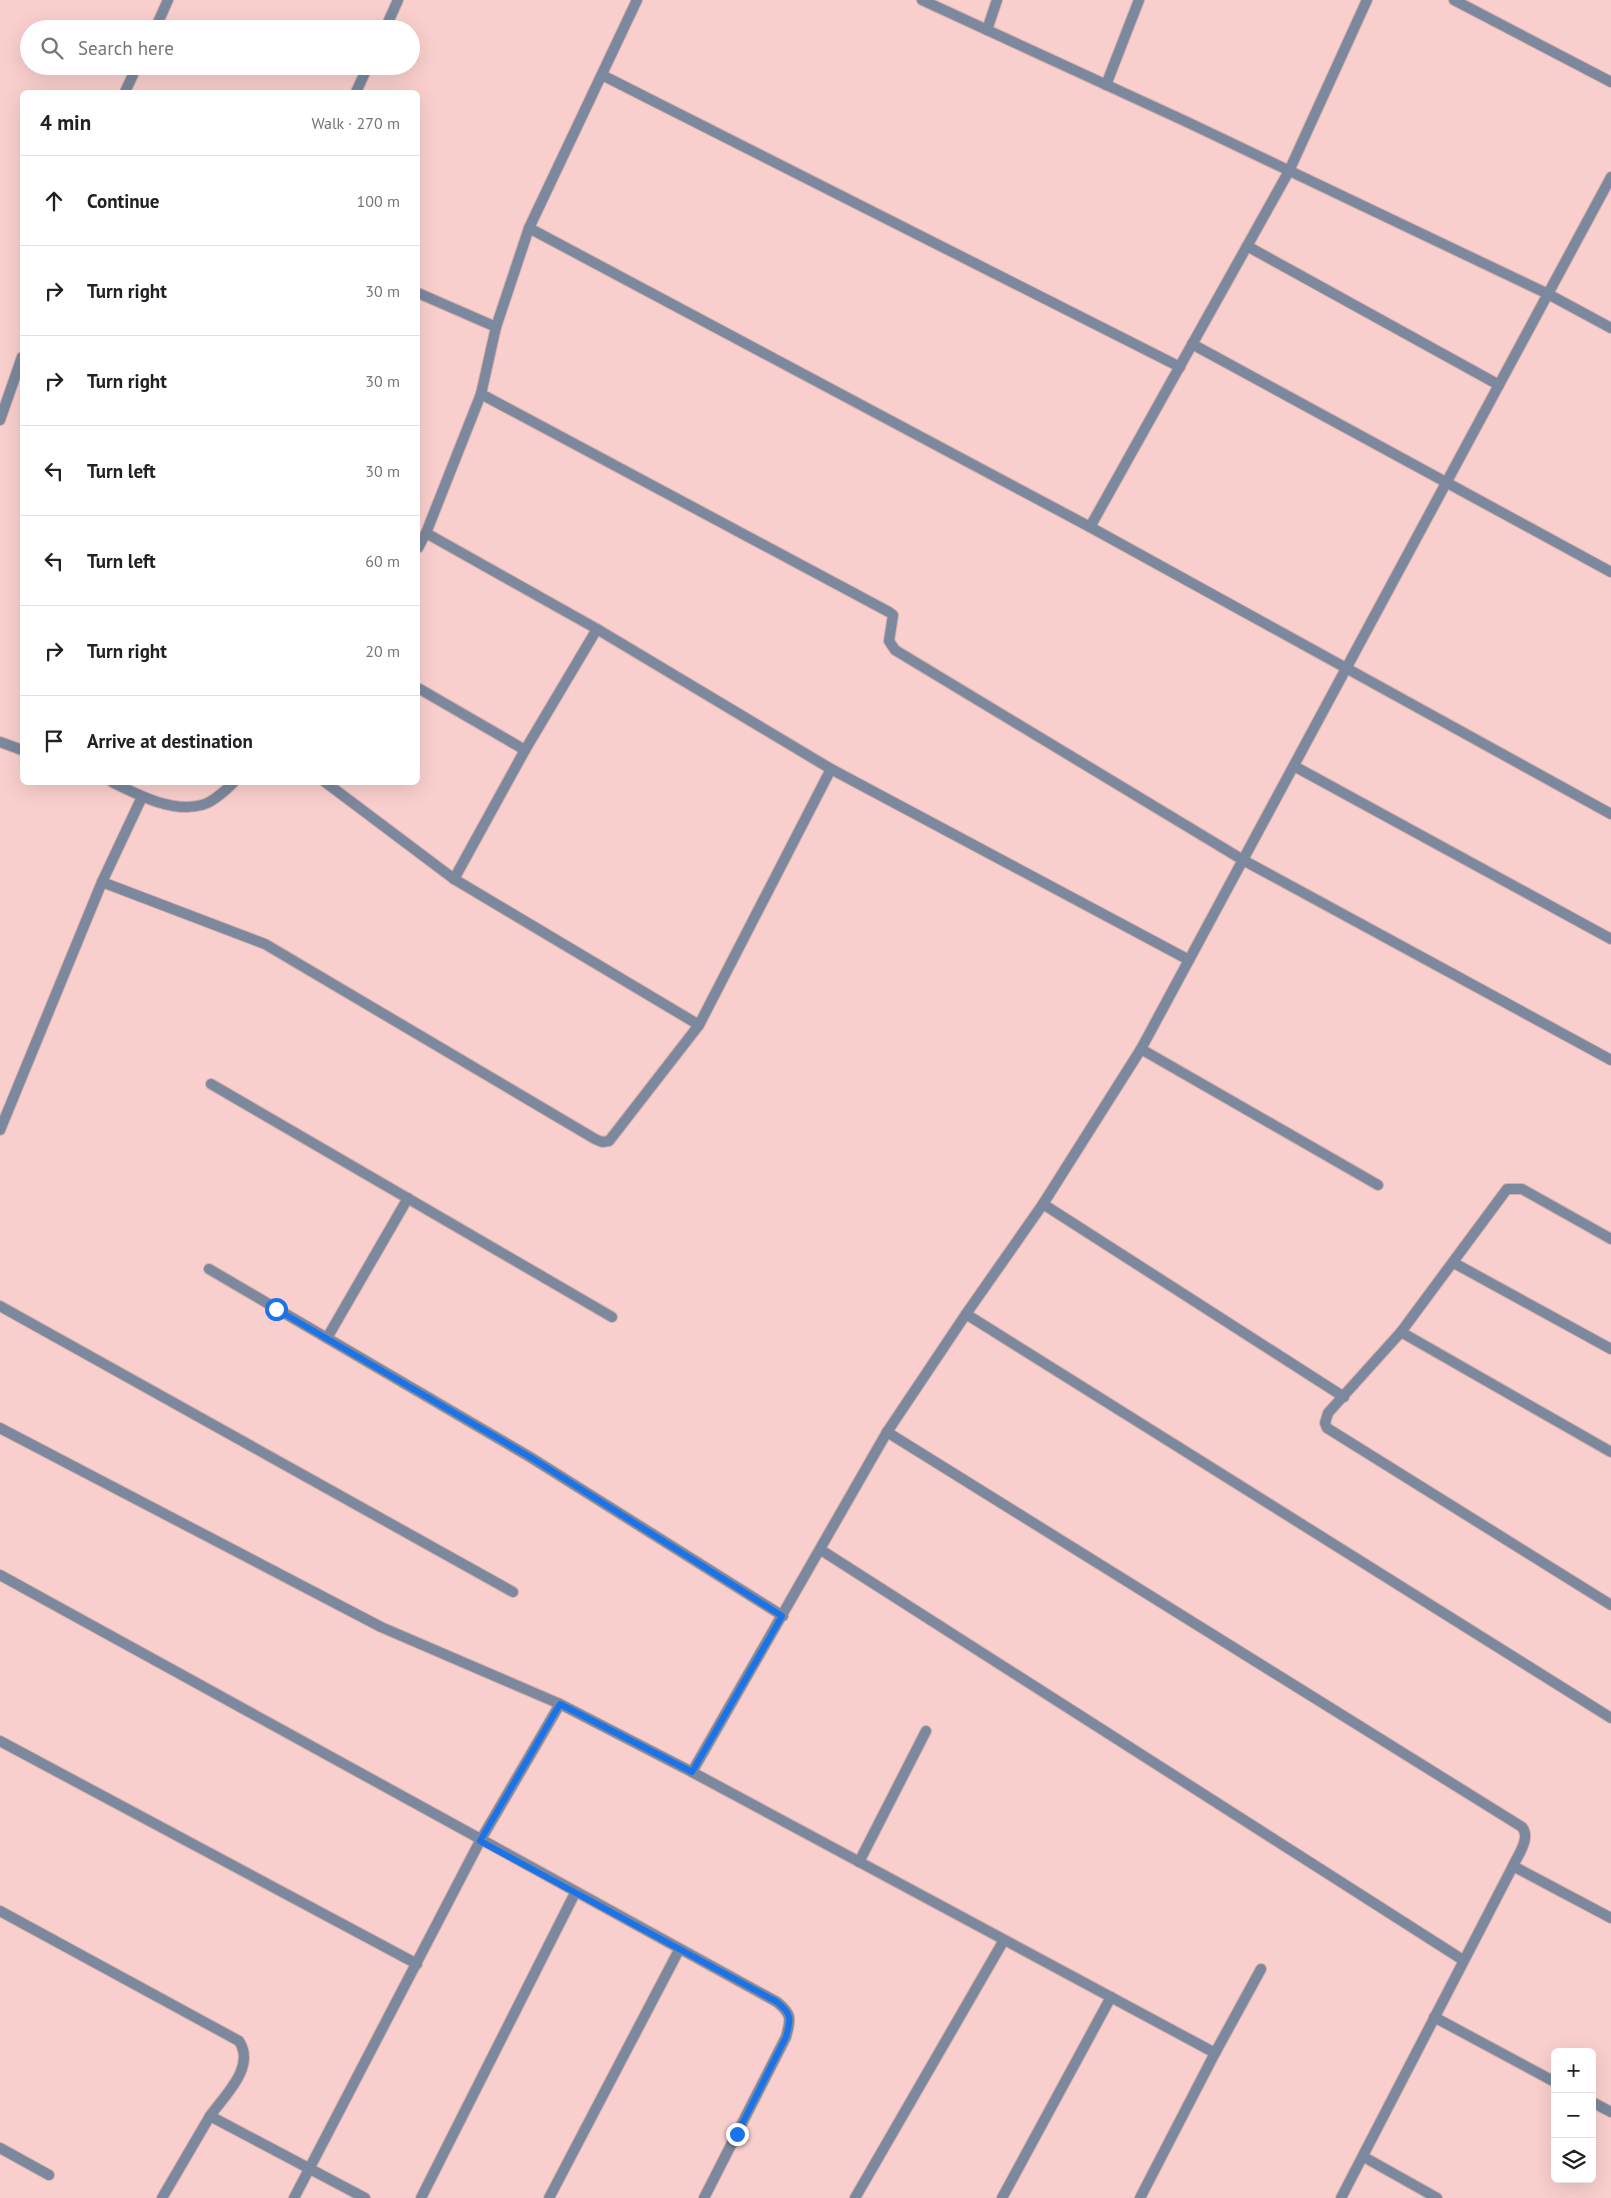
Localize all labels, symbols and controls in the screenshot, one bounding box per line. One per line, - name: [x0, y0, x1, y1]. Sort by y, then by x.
- search box: [20, 20, 420, 75]
- icon: search: [38, 34, 66, 62]
- text: Search here: [78, 36, 174, 60]
- text: 4 min: [40, 109, 91, 136]
- text: Walk · 270 m: [311, 113, 400, 133]
- icon: ahead: [40, 187, 68, 215]
- text: Continue: [87, 189, 159, 213]
- text: 100 m: [357, 191, 400, 211]
- icon: right: [40, 277, 68, 305]
- text: Turn right: [87, 279, 167, 303]
- text: 30 m: [365, 281, 400, 301]
- icon: right: [40, 367, 68, 395]
- text: Turn right: [87, 369, 167, 393]
- text: 30 m: [365, 371, 400, 391]
- icon: left: [40, 457, 68, 485]
- text: Turn left: [87, 459, 156, 483]
- text: 30 m: [365, 461, 400, 481]
- icon: left: [40, 547, 68, 575]
- text: Turn left: [87, 549, 156, 573]
- text: 60 m: [365, 551, 400, 571]
- icon: right: [40, 637, 68, 665]
- text: Turn right: [87, 639, 167, 663]
- text: 20 m: [365, 641, 400, 661]
- icon: arrive: [40, 727, 68, 755]
- text: Arrive at destination: [87, 729, 253, 753]
- route start: [265, 1298, 288, 1321]
- map controls: [1551, 2048, 1596, 2183]
- button: +: [1551, 2048, 1596, 2093]
- button: −: [1551, 2093, 1596, 2138]
- route end: [726, 2123, 749, 2146]
- button: layers: [1551, 2138, 1596, 2183]

